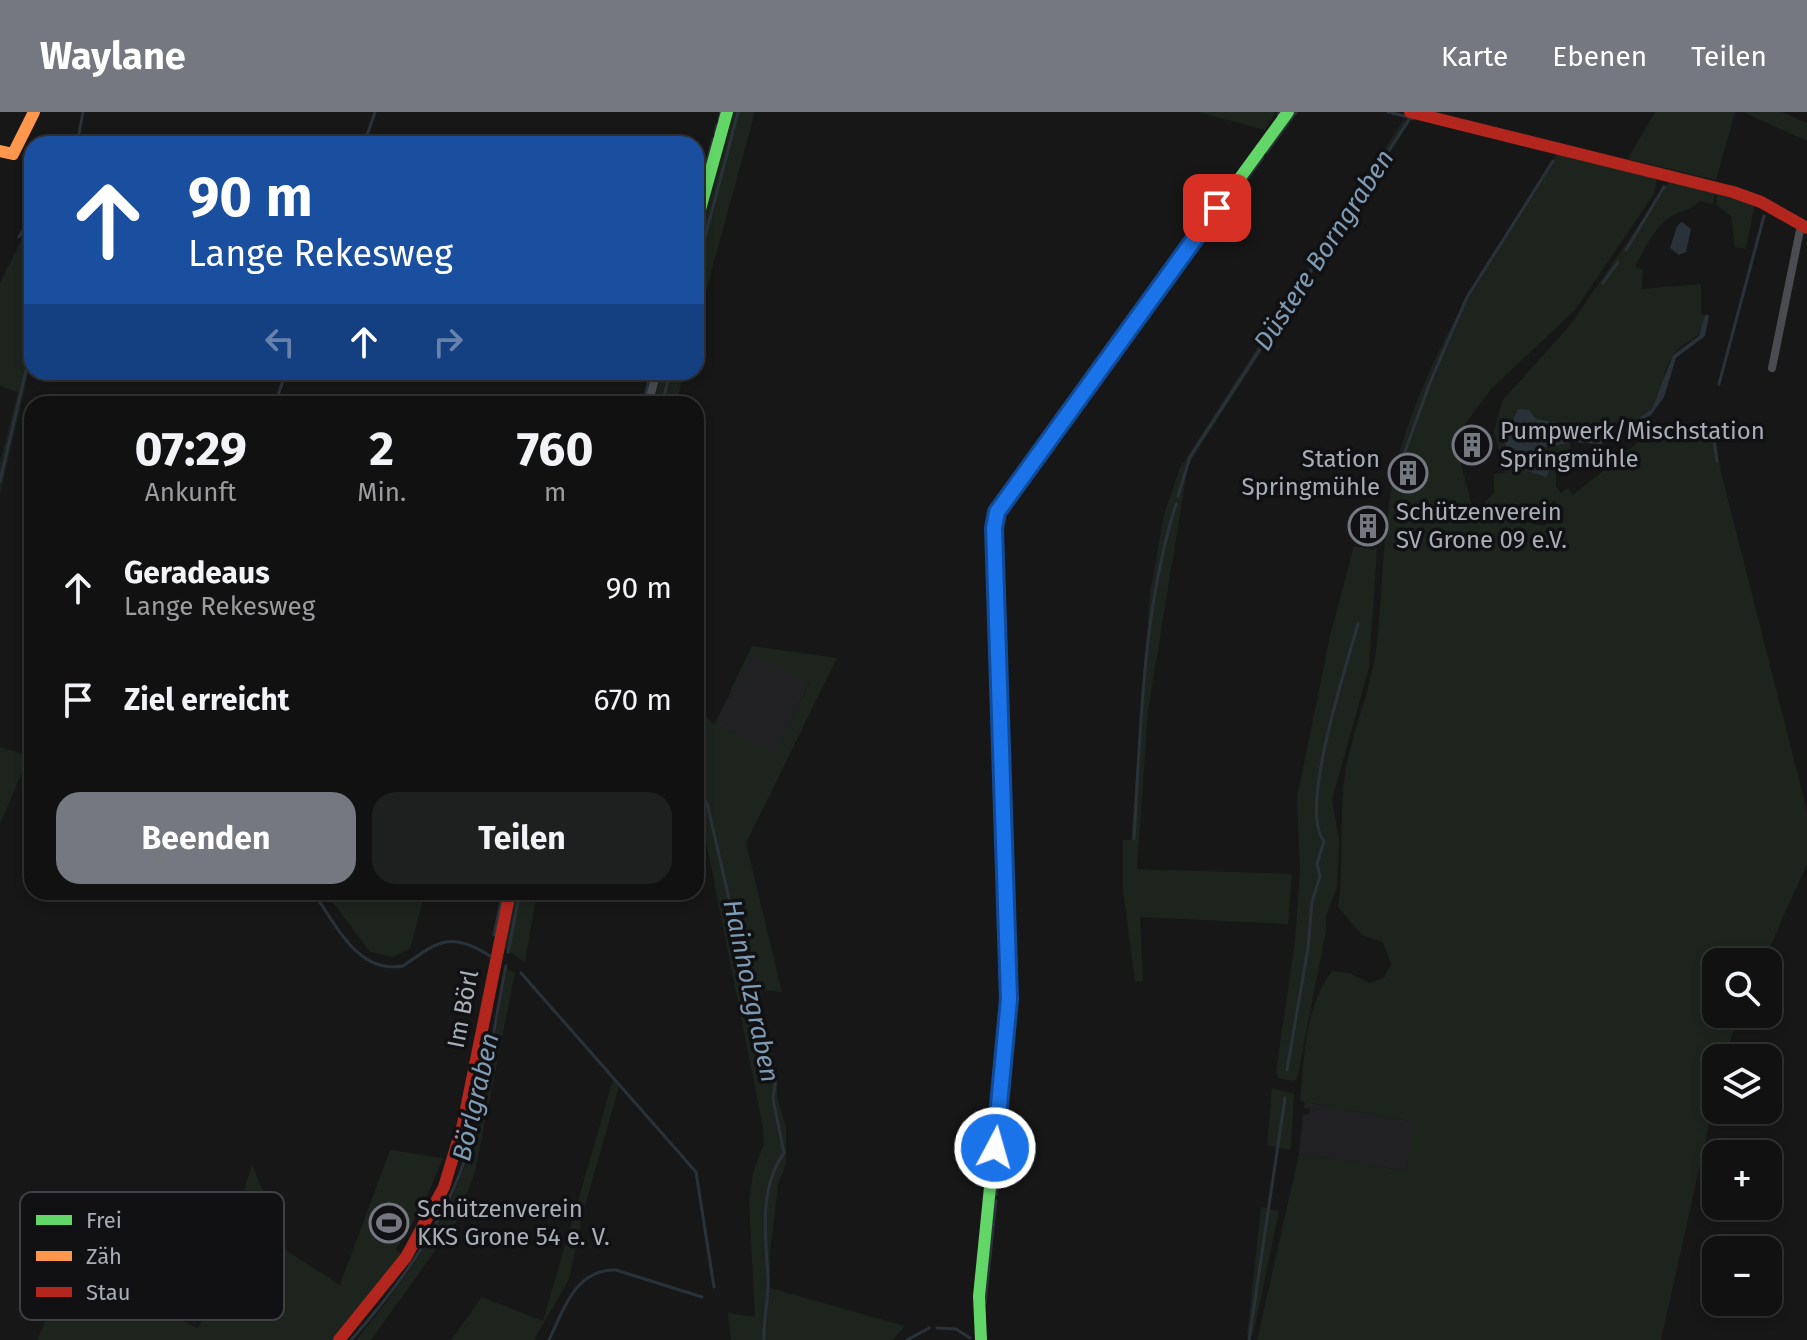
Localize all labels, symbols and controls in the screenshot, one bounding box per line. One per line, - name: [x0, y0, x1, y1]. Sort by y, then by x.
- text: Waylane: [40, 33, 186, 79]
- text: Karte: [1441, 40, 1508, 73]
- text: Ebenen: [1552, 40, 1647, 73]
- text: Teilen: [1691, 40, 1767, 73]
- water label: Düstere Borngraben: [1247, 144, 1401, 356]
- text: 90 m: [188, 164, 313, 231]
- icon: ahead: [56, 168, 160, 272]
- pin: [1183, 174, 1251, 242]
- icon: arrive: [1195, 186, 1239, 230]
- text: Lange Rekesweg: [188, 232, 453, 276]
- icon: left: [258, 320, 302, 364]
- icon: ahead: [342, 320, 386, 364]
- icon: right: [426, 320, 470, 364]
- place label: Pumpwerk/Mischstation Springmühle: [1500, 417, 1765, 473]
- text: 07:29: [134, 420, 247, 478]
- text: 2: [369, 420, 394, 478]
- text: 760: [517, 420, 594, 478]
- building icon: Pumpwerk/Mischstation Springmühle: [1451, 424, 1493, 466]
- place label: Station Springmühle: [1241, 445, 1380, 501]
- building icon: Station Springmühle: [1387, 452, 1429, 494]
- text: Ankunft: [145, 477, 236, 508]
- text: Min.: [357, 477, 406, 508]
- text: m: [544, 477, 566, 508]
- place label: Schützenverein SV Grone 09 e.V.: [1396, 498, 1567, 554]
- building icon: Schützenverein SV Grone 09 e.V.: [1347, 505, 1389, 547]
- text: Geradeaus: [124, 555, 270, 591]
- icon: ahead: [56, 566, 100, 610]
- text: 90 m: [606, 570, 672, 606]
- text: Lange Rekesweg: [124, 591, 315, 622]
- icon: arrive: [56, 678, 100, 722]
- text: Ziel erreicht: [124, 682, 289, 718]
- text: 670 m: [593, 682, 672, 718]
- button: Beenden: [56, 792, 356, 884]
- button: Teilen: [372, 792, 672, 884]
- water label: Hainholzgraben: [716, 897, 786, 1085]
- map controls: [1702, 948, 1782, 1316]
- button: search: [1702, 948, 1782, 1028]
- street label: Im Börl: [442, 968, 484, 1050]
- water label: Börlgraben: [446, 1030, 506, 1164]
- button: layers: [1702, 1044, 1782, 1124]
- position arrow: [953, 1106, 1037, 1190]
- button: +: [1702, 1140, 1782, 1220]
- legend: [20, 1192, 284, 1320]
- place label: Schützenverein KKS Grone 54 e. V.: [417, 1195, 610, 1251]
- sports icon: Schützenverein KKS Grone 54 e. V.: [368, 1202, 410, 1244]
- text: Frei: [86, 1207, 122, 1234]
- button: −: [1702, 1236, 1782, 1316]
- text: Zäh: [86, 1243, 122, 1270]
- text: Stau: [86, 1279, 131, 1306]

